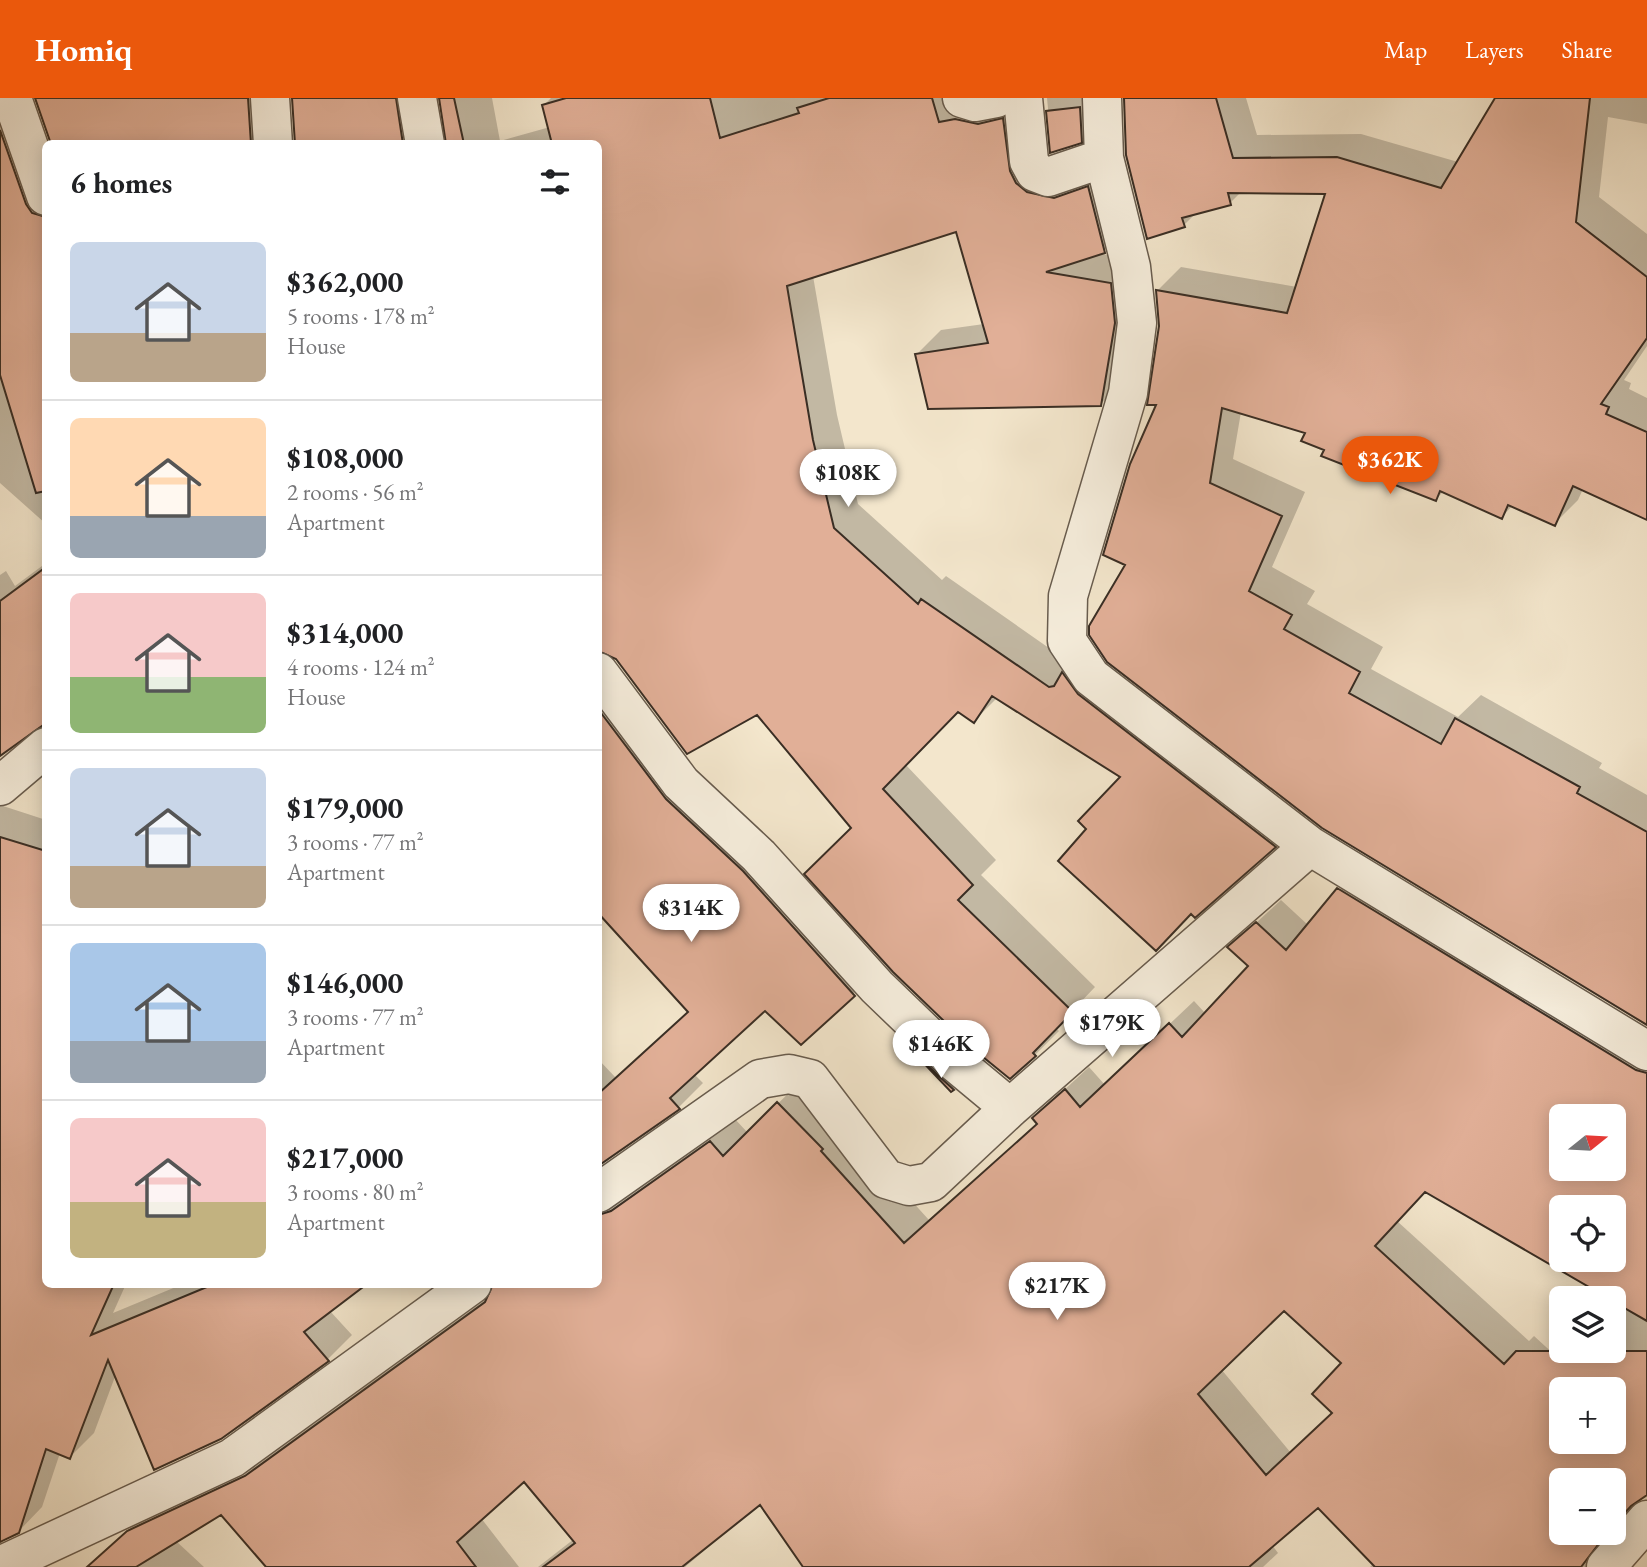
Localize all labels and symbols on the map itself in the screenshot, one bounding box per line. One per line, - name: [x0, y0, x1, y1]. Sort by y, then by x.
- pin: $362K: [1341, 436, 1439, 496]
- pin: $108K: [799, 450, 897, 509]
- pin: $314K: [642, 884, 740, 944]
- pin: $179K: [1063, 1000, 1161, 1059]
- pin: $146K: [892, 1020, 990, 1080]
- north arrow: [1549, 1104, 1626, 1181]
- pin: $217K: [1008, 1262, 1106, 1322]

